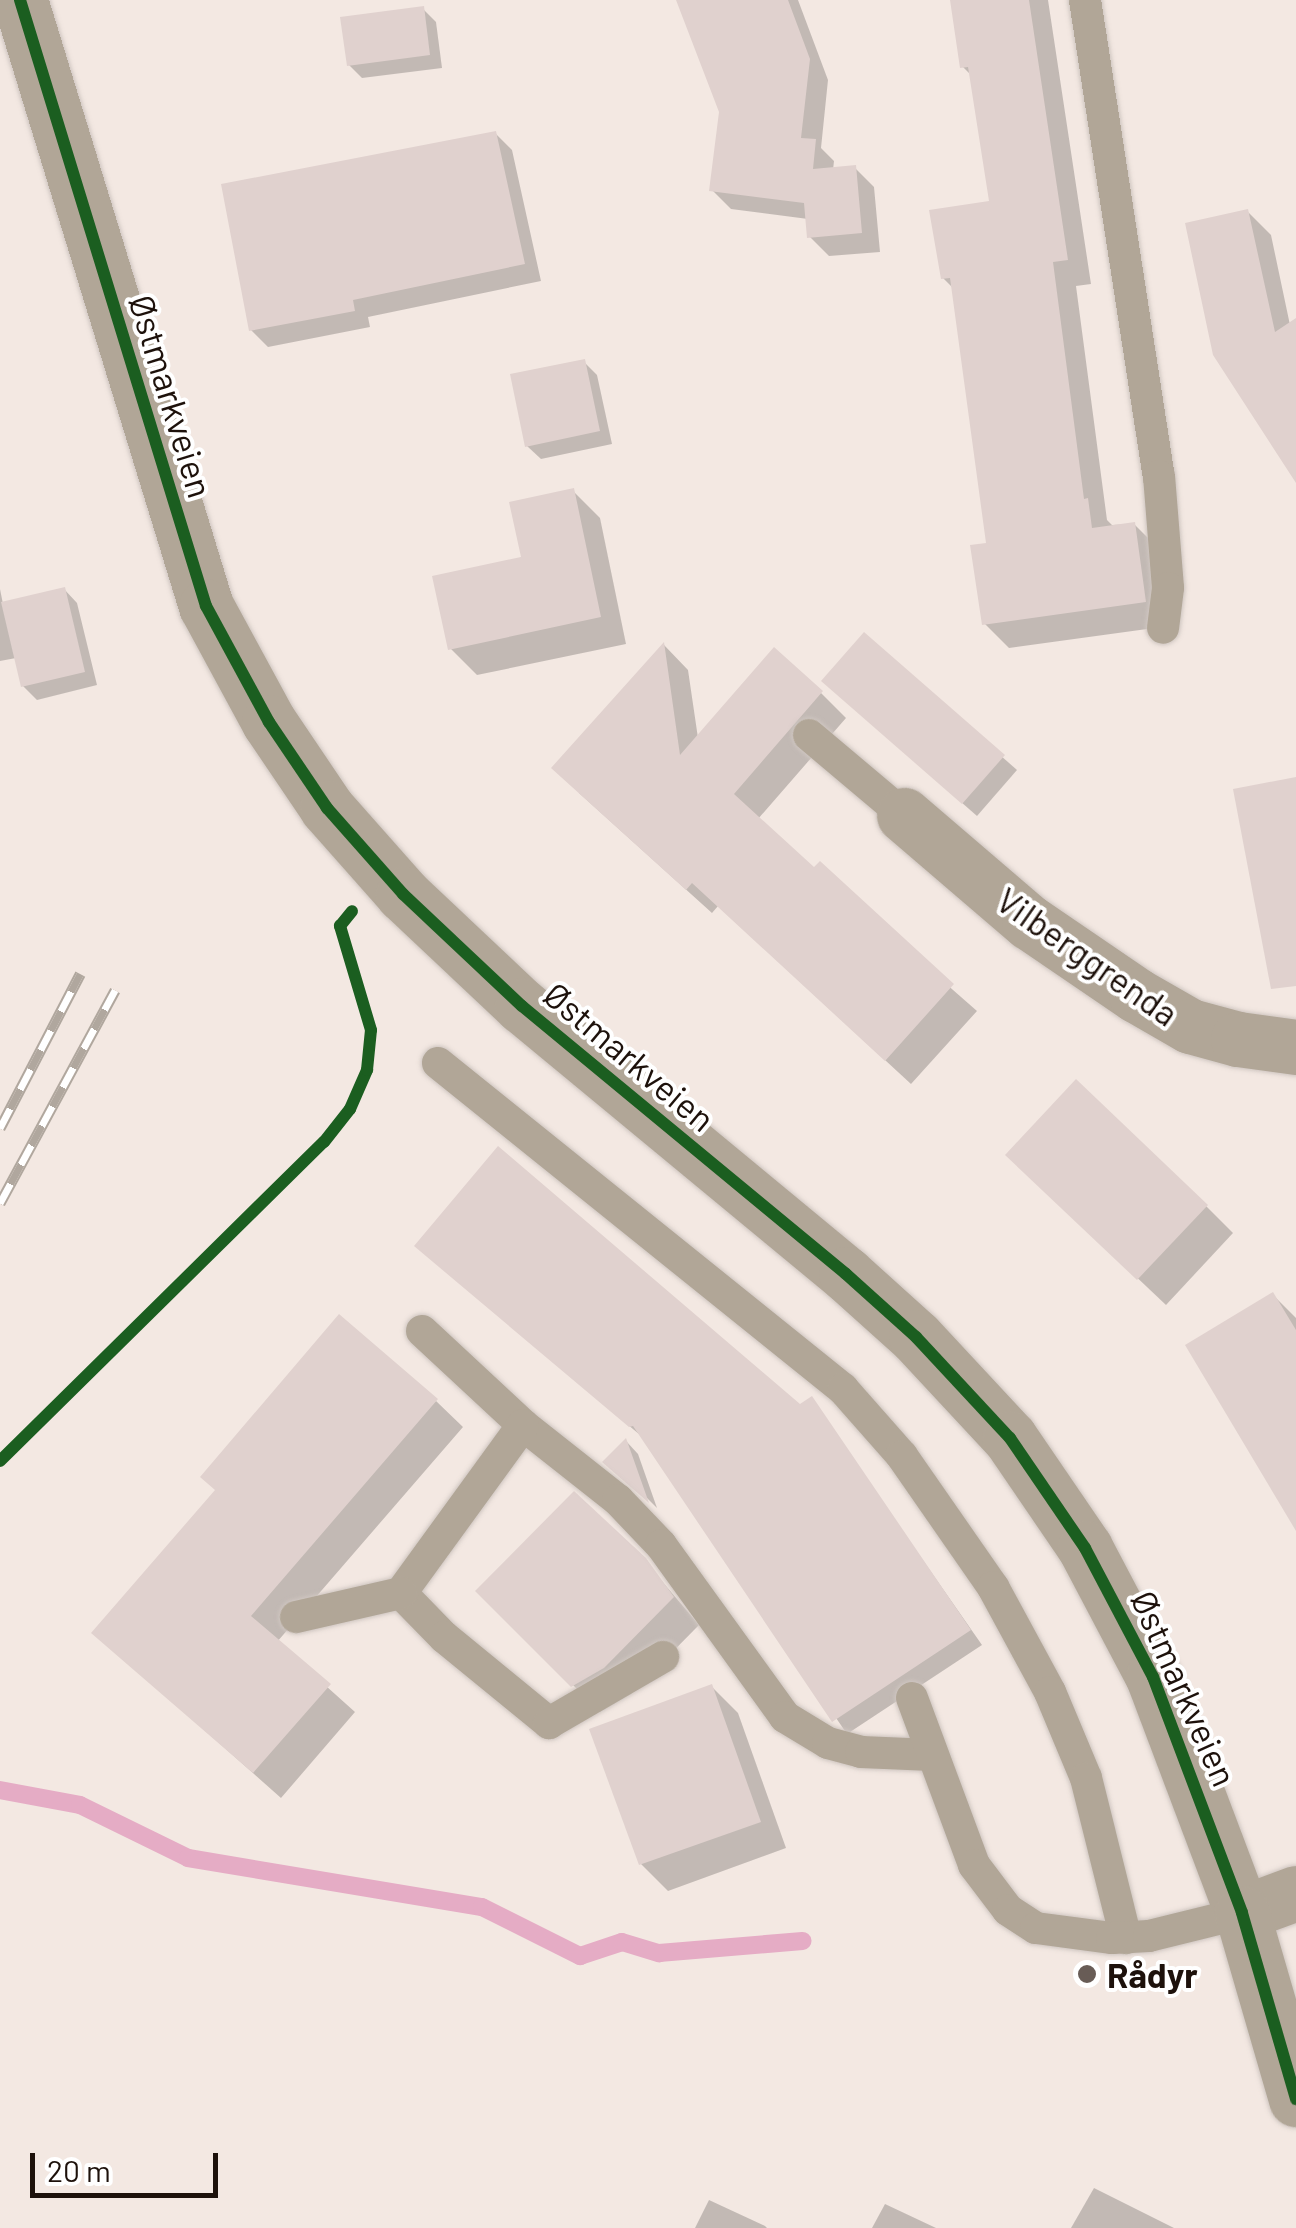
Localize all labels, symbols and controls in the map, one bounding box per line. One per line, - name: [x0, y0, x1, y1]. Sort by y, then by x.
- street label: Østmarkveien: [121, 290, 223, 502]
- street label: Vilberggrenda: [989, 878, 1187, 1034]
- street label: Østmarkveien: [536, 973, 724, 1139]
- street label: Østmarkveien: [1123, 1584, 1247, 1792]
- place label: Rådyr: [1107, 1953, 1198, 1995]
- marker: Rådyr: [1076, 1963, 1098, 1985]
- scale bar: [35, 2133, 222, 2195]
- text: 20 m: [47, 2152, 111, 2188]

